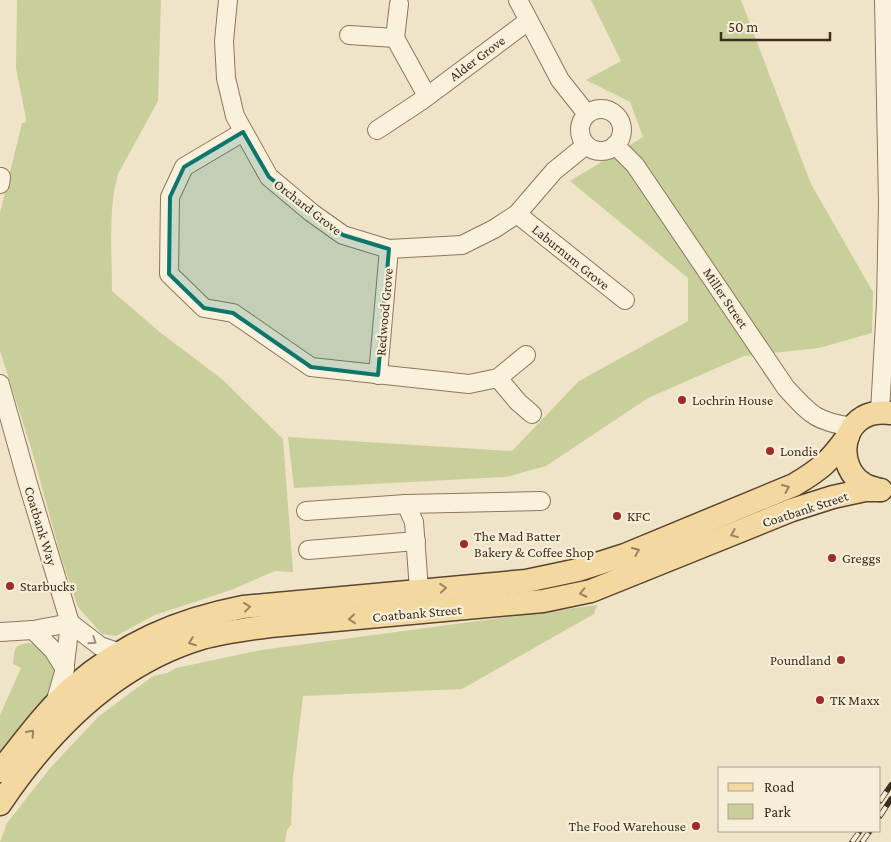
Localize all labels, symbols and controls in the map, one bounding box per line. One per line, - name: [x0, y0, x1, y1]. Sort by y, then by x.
- scale bar: [721, 10, 830, 42]
- text: 50 m: [728, 19, 758, 35]
- street label: Alder Grove: [446, 32, 508, 84]
- street label: Orchard Grove: [271, 176, 345, 238]
- street label: Laburnum Grove: [529, 221, 613, 293]
- street label: Miller Street: [700, 265, 752, 331]
- street label: Redwood Grove: [372, 267, 396, 357]
- place label: Lochrin House: [692, 392, 773, 408]
- marker: Lochrin House: [676, 394, 688, 406]
- place label: Londis: [780, 443, 818, 459]
- marker: Londis: [764, 445, 776, 457]
- one-way arrow: [781, 484, 790, 495]
- street label: Coatbank Way: [21, 485, 61, 568]
- street label: Coatbank Street: [760, 487, 850, 530]
- place label: KFC: [627, 508, 650, 524]
- marker: KFC: [611, 510, 623, 522]
- place label: The Mad Batter Bakery & Coffee Shop: [474, 528, 594, 560]
- one-way arrow: [730, 528, 739, 538]
- marker: The Mad Batter Bakery & Coffee Shop: [458, 538, 470, 550]
- one-way arrow: [631, 546, 640, 557]
- place label: Greggs: [842, 550, 881, 566]
- marker: Greggs: [826, 552, 838, 564]
- place label: Starbucks: [20, 578, 75, 594]
- marker: Starbucks: [4, 580, 16, 592]
- one-way arrow: [440, 583, 448, 594]
- one-way arrow: [579, 587, 587, 598]
- street label: Coatbank Street: [372, 601, 463, 625]
- one-way arrow: [243, 602, 251, 613]
- one-way arrow: [348, 613, 356, 624]
- one-way arrow: [87, 635, 97, 644]
- one-way arrow: [188, 636, 197, 646]
- place label: Poundland: [770, 652, 832, 668]
- marker: Poundland: [835, 654, 847, 666]
- place label: TK Maxx: [830, 692, 880, 708]
- marker: TK Maxx: [814, 694, 826, 706]
- one-way arrow: [25, 730, 34, 739]
- legend: [718, 767, 881, 832]
- text: Road: [764, 779, 795, 795]
- text: Park: [764, 804, 791, 820]
- place label: The Food Warehouse: [569, 818, 686, 834]
- marker: The Food Warehouse: [690, 820, 702, 832]

